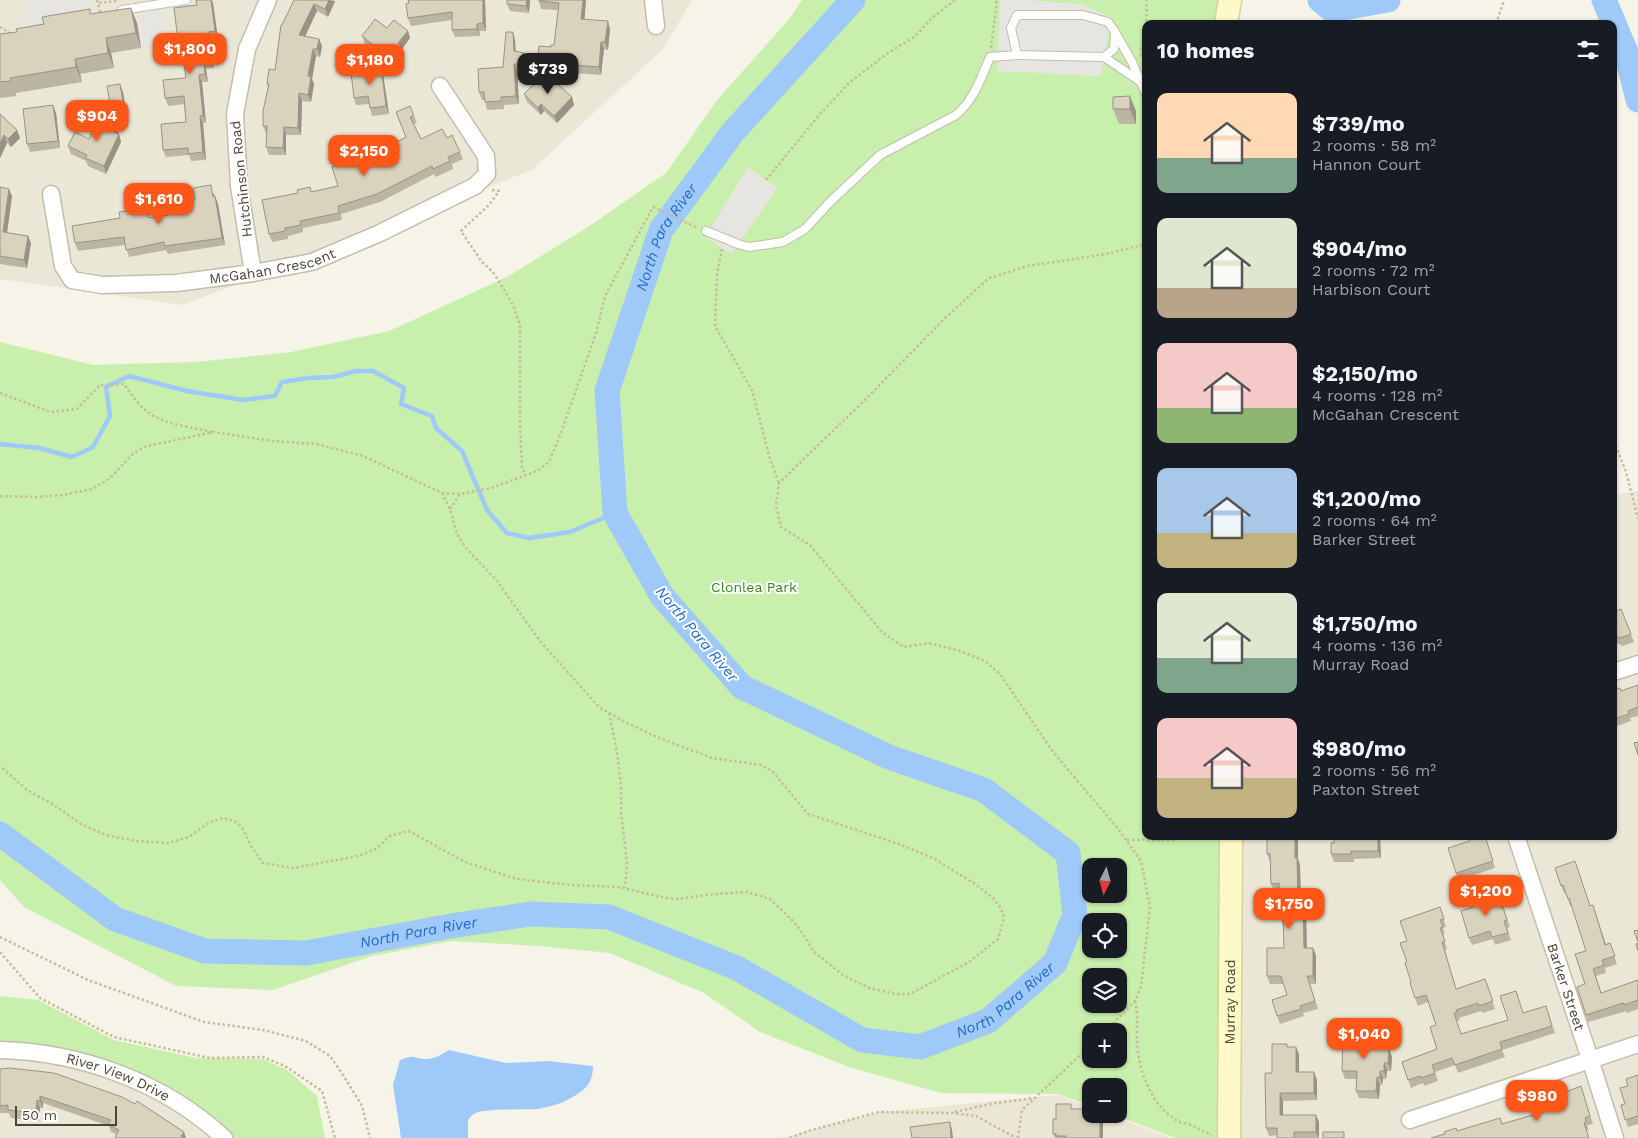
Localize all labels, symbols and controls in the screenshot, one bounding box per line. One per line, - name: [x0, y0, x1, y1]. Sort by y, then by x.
- pin: $1,800: [149, 32, 231, 75]
- icon: filters: [1574, 36, 1602, 64]
- text: 10 homes: [1157, 38, 1254, 63]
- text: $1,800: [164, 39, 216, 58]
- pin: $1,180: [329, 44, 411, 86]
- text: $1,180: [346, 50, 394, 69]
- pin: $739: [518, 52, 578, 95]
- text: $739: [528, 59, 568, 78]
- pin: $904: [67, 100, 127, 142]
- text: $904: [77, 106, 117, 125]
- text: $739/mo: [1312, 111, 1405, 136]
- icon: home: [1197, 113, 1257, 173]
- street label: Hutchinson Road: [227, 120, 255, 238]
- pin: $2,150: [323, 134, 405, 177]
- text: 2 rooms · 58 m²: [1312, 136, 1436, 155]
- text: $2,150: [339, 141, 389, 160]
- text: Hannon Court: [1312, 155, 1421, 174]
- water label: North Para River: [632, 179, 702, 293]
- pin: $1,610: [118, 182, 200, 225]
- text: $1,610: [135, 189, 183, 208]
- text: $904/mo: [1312, 236, 1407, 261]
- icon: home: [1197, 238, 1257, 298]
- street label: McGahan Crescent: [208, 245, 338, 287]
- text: 2 rooms · 72 m²: [1312, 261, 1435, 280]
- text: Harbison Court: [1312, 280, 1430, 299]
- text: $2,150/mo: [1312, 361, 1418, 386]
- icon: home: [1197, 363, 1257, 423]
- text: 4 rooms · 128 m²: [1312, 386, 1443, 405]
- text: McGahan Crescent: [1312, 405, 1459, 424]
- text: $1,200/mo: [1312, 486, 1421, 511]
- icon: home: [1197, 488, 1257, 548]
- text: 2 rooms · 64 m²: [1312, 511, 1437, 530]
- text: Barker Street: [1312, 530, 1416, 549]
- park label: Clonlea Park: [711, 579, 797, 595]
- water label: North Para River: [652, 583, 743, 686]
- text: $1,750/mo: [1312, 611, 1417, 636]
- icon: home: [1197, 613, 1257, 673]
- text: 4 rooms · 136 m²: [1312, 636, 1442, 655]
- text: Murray Road: [1312, 655, 1409, 674]
- text: $980/mo: [1312, 736, 1406, 761]
- icon: home: [1197, 738, 1257, 798]
- text: 2 rooms · 56 m²: [1312, 761, 1436, 780]
- text: Paxton Street: [1312, 780, 1419, 799]
- north arrow: [1082, 858, 1128, 902]
- map controls: [1082, 858, 1127, 1123]
- pin: $1,200: [1445, 874, 1527, 917]
- text: $1,200: [1460, 881, 1512, 900]
- pin: $1,750: [1248, 888, 1330, 930]
- text: $1,750: [1264, 894, 1314, 913]
- water label: North Para River: [359, 913, 480, 952]
- button: locate: [1082, 913, 1127, 958]
- street label: Barker Street: [1544, 941, 1588, 1033]
- water label: North Para River: [953, 958, 1059, 1041]
- street label: Murray Road: [1222, 959, 1238, 1045]
- button: layers: [1082, 968, 1127, 1013]
- pin: $1,040: [1323, 1018, 1405, 1060]
- button: +: [1082, 1023, 1127, 1068]
- text: $1,040: [1338, 1024, 1390, 1043]
- street label: River View Drive: [65, 1050, 173, 1104]
- button: −: [1082, 1078, 1127, 1123]
- pin: $980: [1507, 1080, 1567, 1122]
- text: $980: [1517, 1086, 1557, 1105]
- scale bar: [15, 1103, 118, 1126]
- text: 50 m: [22, 1107, 57, 1123]

